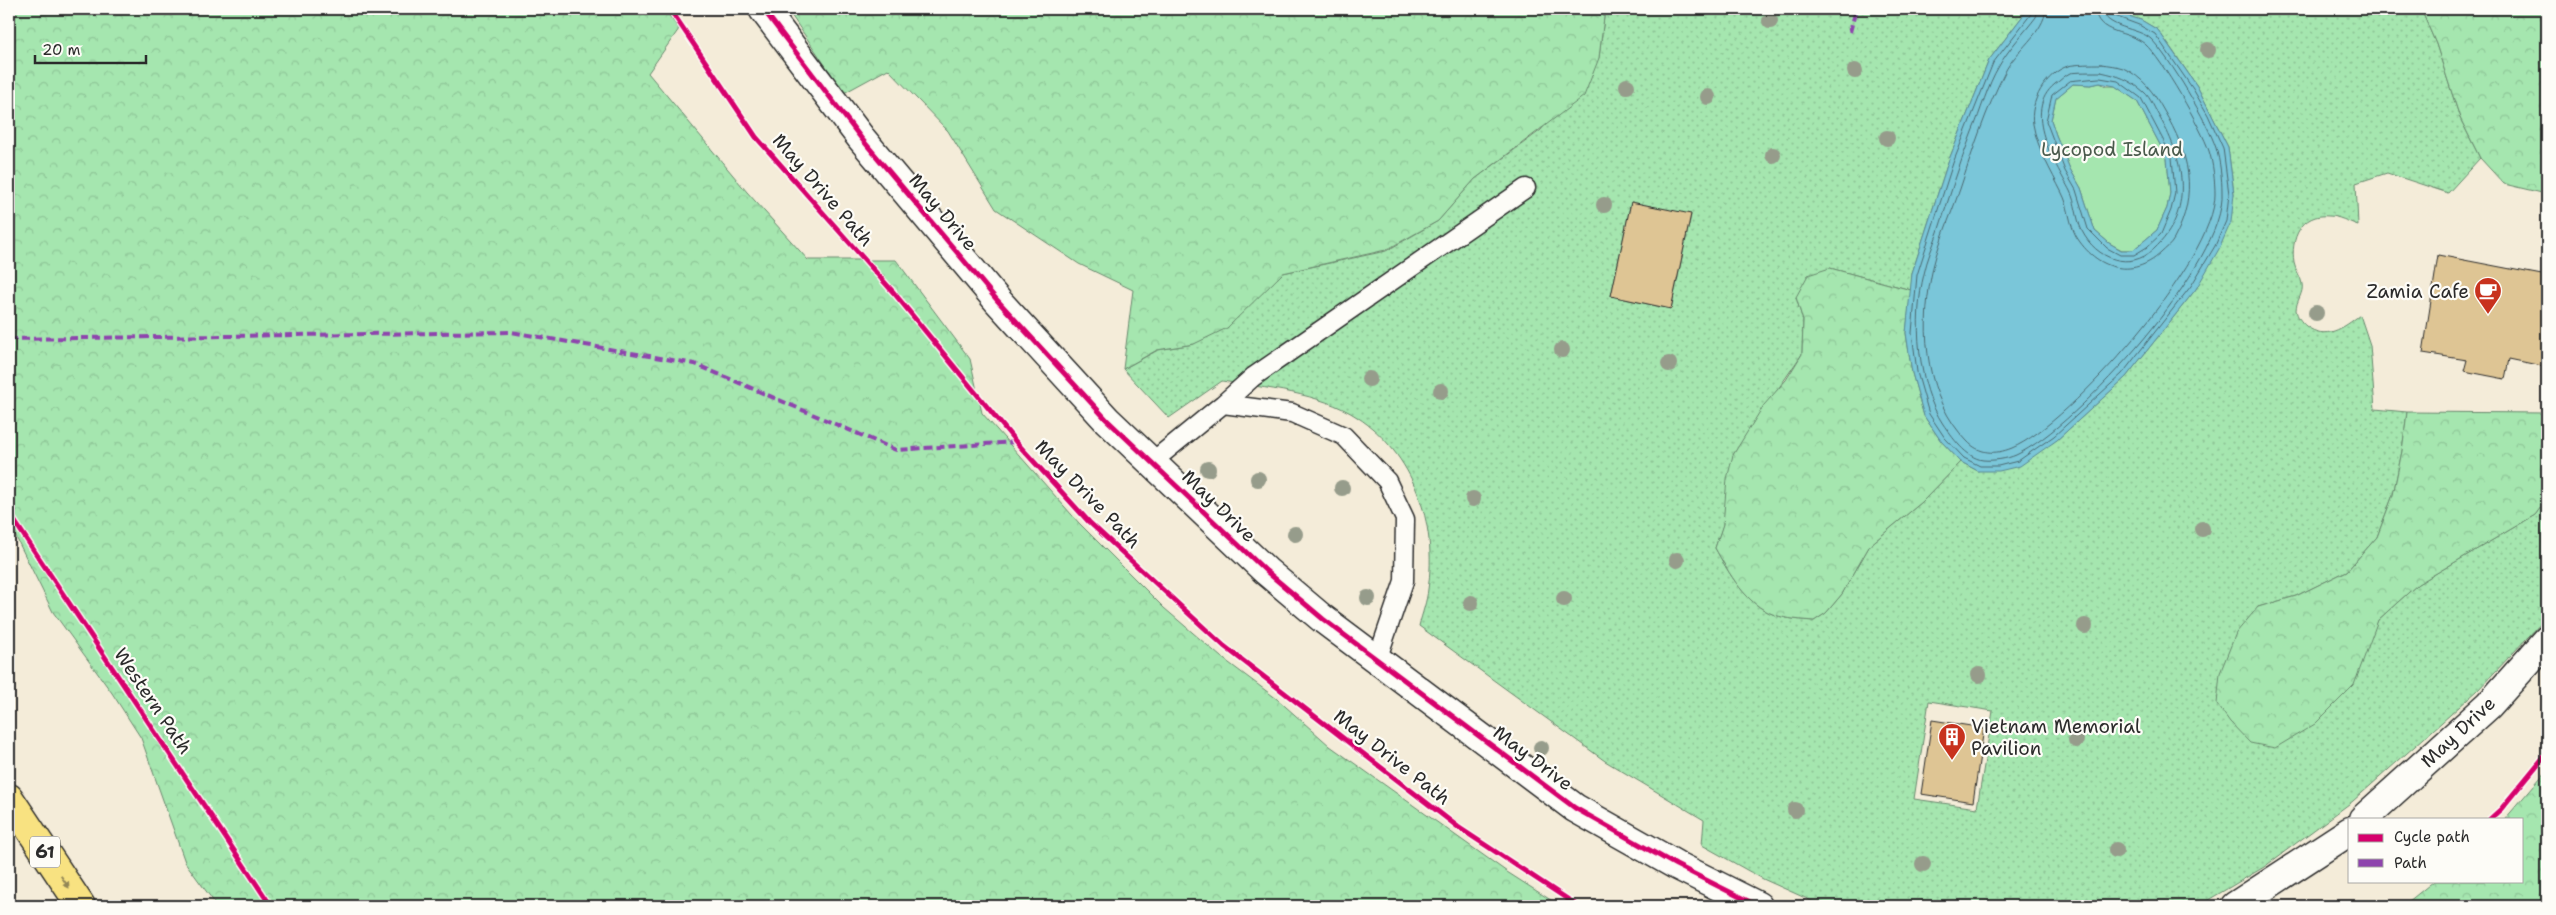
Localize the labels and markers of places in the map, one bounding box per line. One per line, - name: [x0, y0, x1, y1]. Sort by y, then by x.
- cafe icon: Zamia Cafe: [2473, 276, 2503, 315]
- place label: Zamia Cafe: [2367, 279, 2469, 304]
- place label: Vietnam Memorial Pavilion: [1971, 714, 2141, 761]
- building icon: Vietnam Memorial Pavilion: [1937, 722, 1967, 761]

